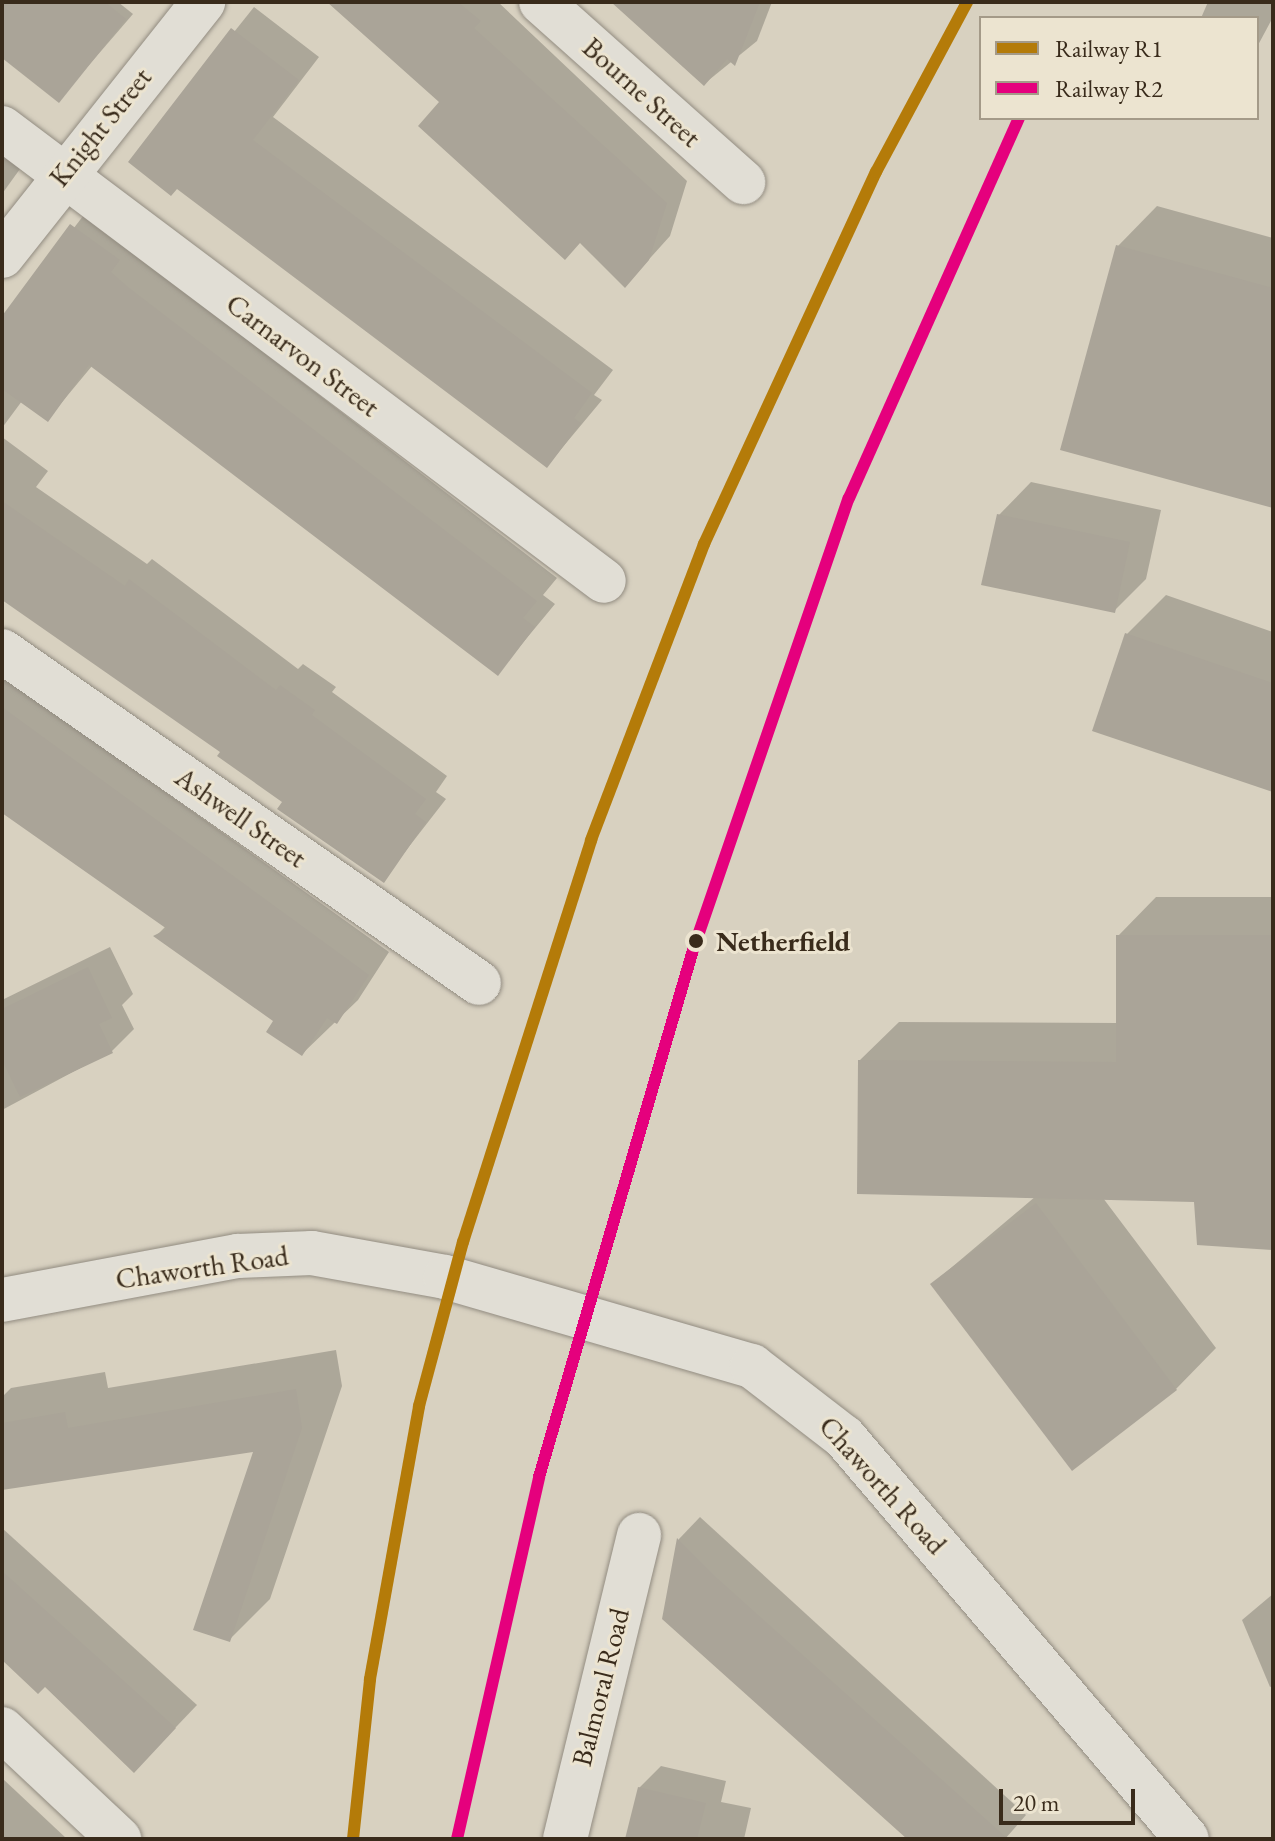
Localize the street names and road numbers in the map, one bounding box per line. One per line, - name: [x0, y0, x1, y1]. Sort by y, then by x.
- street label: Bourne Street: [576, 30, 708, 154]
- street label: Knight Street: [42, 61, 158, 193]
- street label: Carnarvon Street: [220, 287, 386, 423]
- street label: Ashwell Street: [169, 760, 313, 874]
- street label: Chaworth Road: [113, 1238, 291, 1296]
- street label: Chaworth Road: [812, 1409, 954, 1561]
- street label: Balmoral Road: [564, 1605, 636, 1769]

